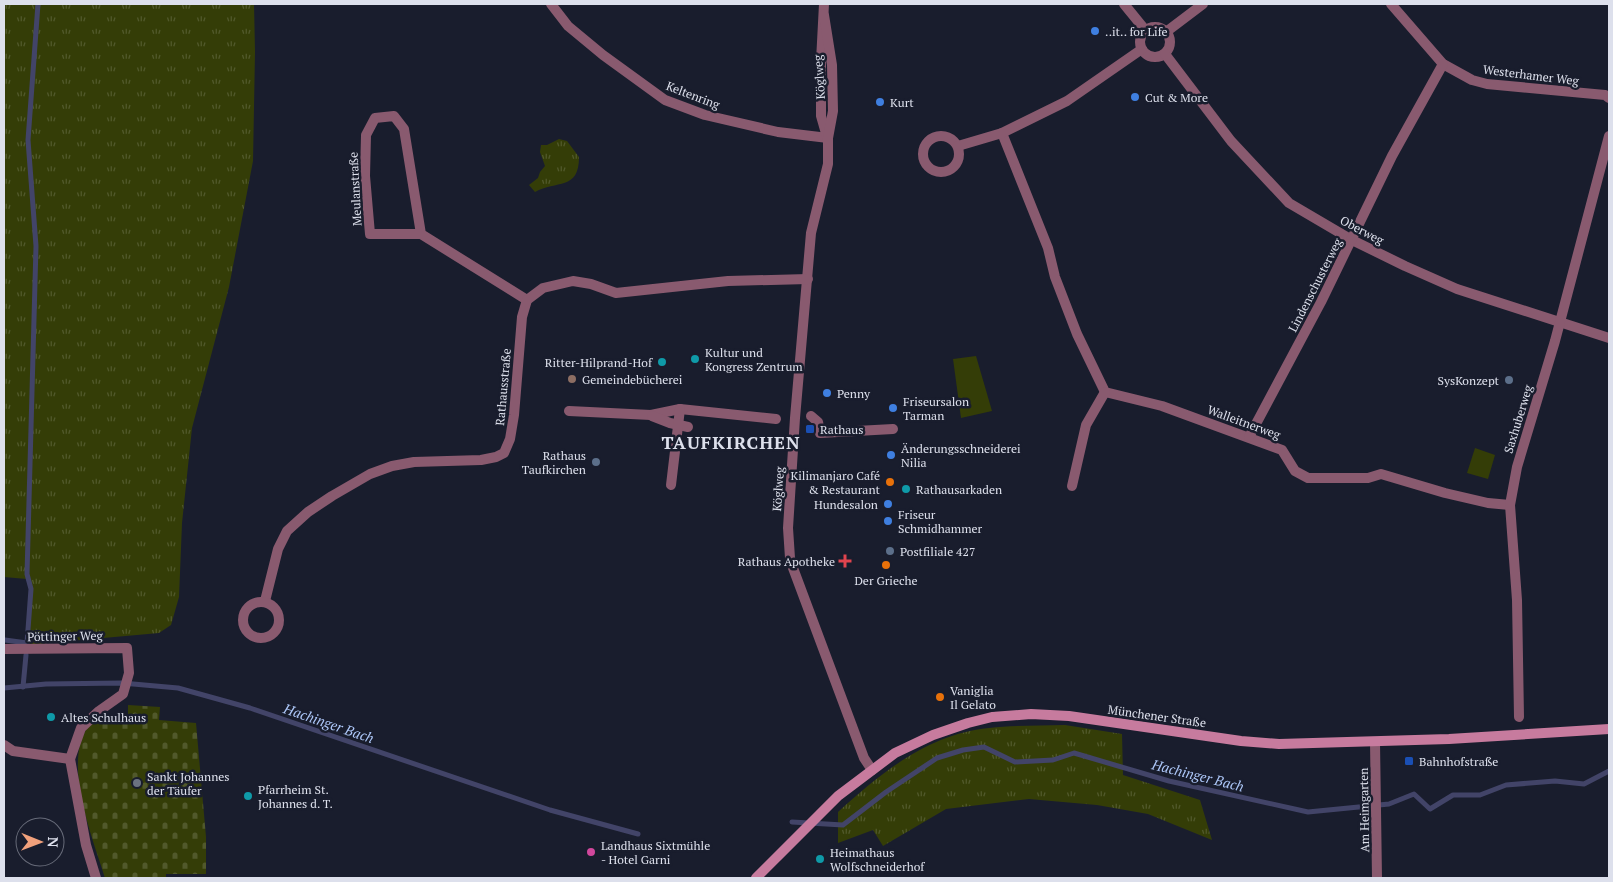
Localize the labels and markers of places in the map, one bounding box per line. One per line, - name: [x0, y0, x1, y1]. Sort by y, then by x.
- place label: ..it.. for Life: [1105, 24, 1168, 39]
- marker: ..it.. for Life: [1089, 25, 1101, 37]
- place label: Cut & More: [1145, 90, 1208, 105]
- marker: Cut & More: [1129, 91, 1141, 103]
- place label: Kurt: [890, 95, 914, 110]
- marker: Kurt: [874, 96, 886, 108]
- place label: Kultur und Kongress Zentrum: [705, 345, 803, 374]
- marker: Kultur und Kongress Zentrum: [689, 353, 701, 365]
- place label: Ritter-Hilprand-Hof: [545, 355, 653, 370]
- marker: Ritter-Hilprand-Hof: [656, 356, 668, 368]
- place label: Gemeindebücherei: [582, 372, 683, 387]
- marker: Gemeindebücherei: [566, 373, 578, 385]
- place label: SysKonzept: [1438, 373, 1500, 388]
- marker: SysKonzept: [1503, 374, 1515, 386]
- place label: Penny: [837, 386, 871, 401]
- marker: Penny: [821, 387, 833, 399]
- place label: Friseursalon Tarman: [903, 394, 969, 423]
- marker: Friseursalon Tarman: [887, 402, 899, 414]
- place label: Rathaus: [820, 422, 863, 437]
- marker: Rathaus: [804, 423, 816, 435]
- place label: Änderungsschneiderei Nilia: [901, 441, 1021, 470]
- place label: Rathaus Taufkirchen: [522, 448, 586, 477]
- marker: Änderungsschneiderei Nilia: [885, 449, 897, 461]
- marker: Rathaus Taufkirchen: [590, 456, 602, 468]
- place label: Kilimanjaro Café & Restaurant: [790, 468, 881, 497]
- marker: Kilimanjaro Café & Restaurant: [884, 476, 896, 488]
- place label: Rathausarkaden: [916, 482, 1002, 497]
- marker: Rathausarkaden: [900, 483, 912, 495]
- place label: Hundesalon: [814, 497, 878, 512]
- marker: Hundesalon: [882, 498, 894, 510]
- place label: Friseur Schmidhammer: [898, 507, 983, 536]
- marker: Friseur Schmidhammer: [882, 515, 894, 527]
- place label: Postfiliale 427: [900, 544, 975, 559]
- marker: Postfiliale 427: [884, 545, 896, 557]
- place label: Rathaus Apotheke: [738, 554, 835, 569]
- marker: Rathaus Apotheke: [839, 555, 851, 567]
- marker: Der Grieche: [880, 559, 892, 571]
- place label: Der Grieche: [854, 573, 918, 588]
- place label: Vaniglia Il Gelato: [950, 683, 996, 712]
- marker: Vaniglia Il Gelato: [934, 691, 946, 703]
- place label: Altes Schulhaus: [61, 710, 146, 725]
- marker: Altes Schulhaus: [45, 711, 57, 723]
- place label: Bahnhofstraße: [1419, 754, 1498, 769]
- marker: Bahnhofstraße: [1403, 755, 1415, 767]
- place label: Sankt Johannes der Täufer: [147, 769, 230, 798]
- marker: Sankt Johannes der Täufer: [131, 777, 143, 789]
- place label: Pfarrheim St. Johannes d. T.: [258, 782, 333, 811]
- marker: Pfarrheim St. Johannes d. T.: [242, 790, 254, 802]
- place label: Landhaus Sixtmühle - Hotel Garni: [601, 838, 710, 867]
- place label: Heimathaus Wolfschneiderhof: [830, 845, 925, 874]
- marker: Landhaus Sixtmühle - Hotel Garni: [585, 846, 597, 858]
- marker: Heimathaus Wolfschneiderhof: [814, 853, 826, 865]

